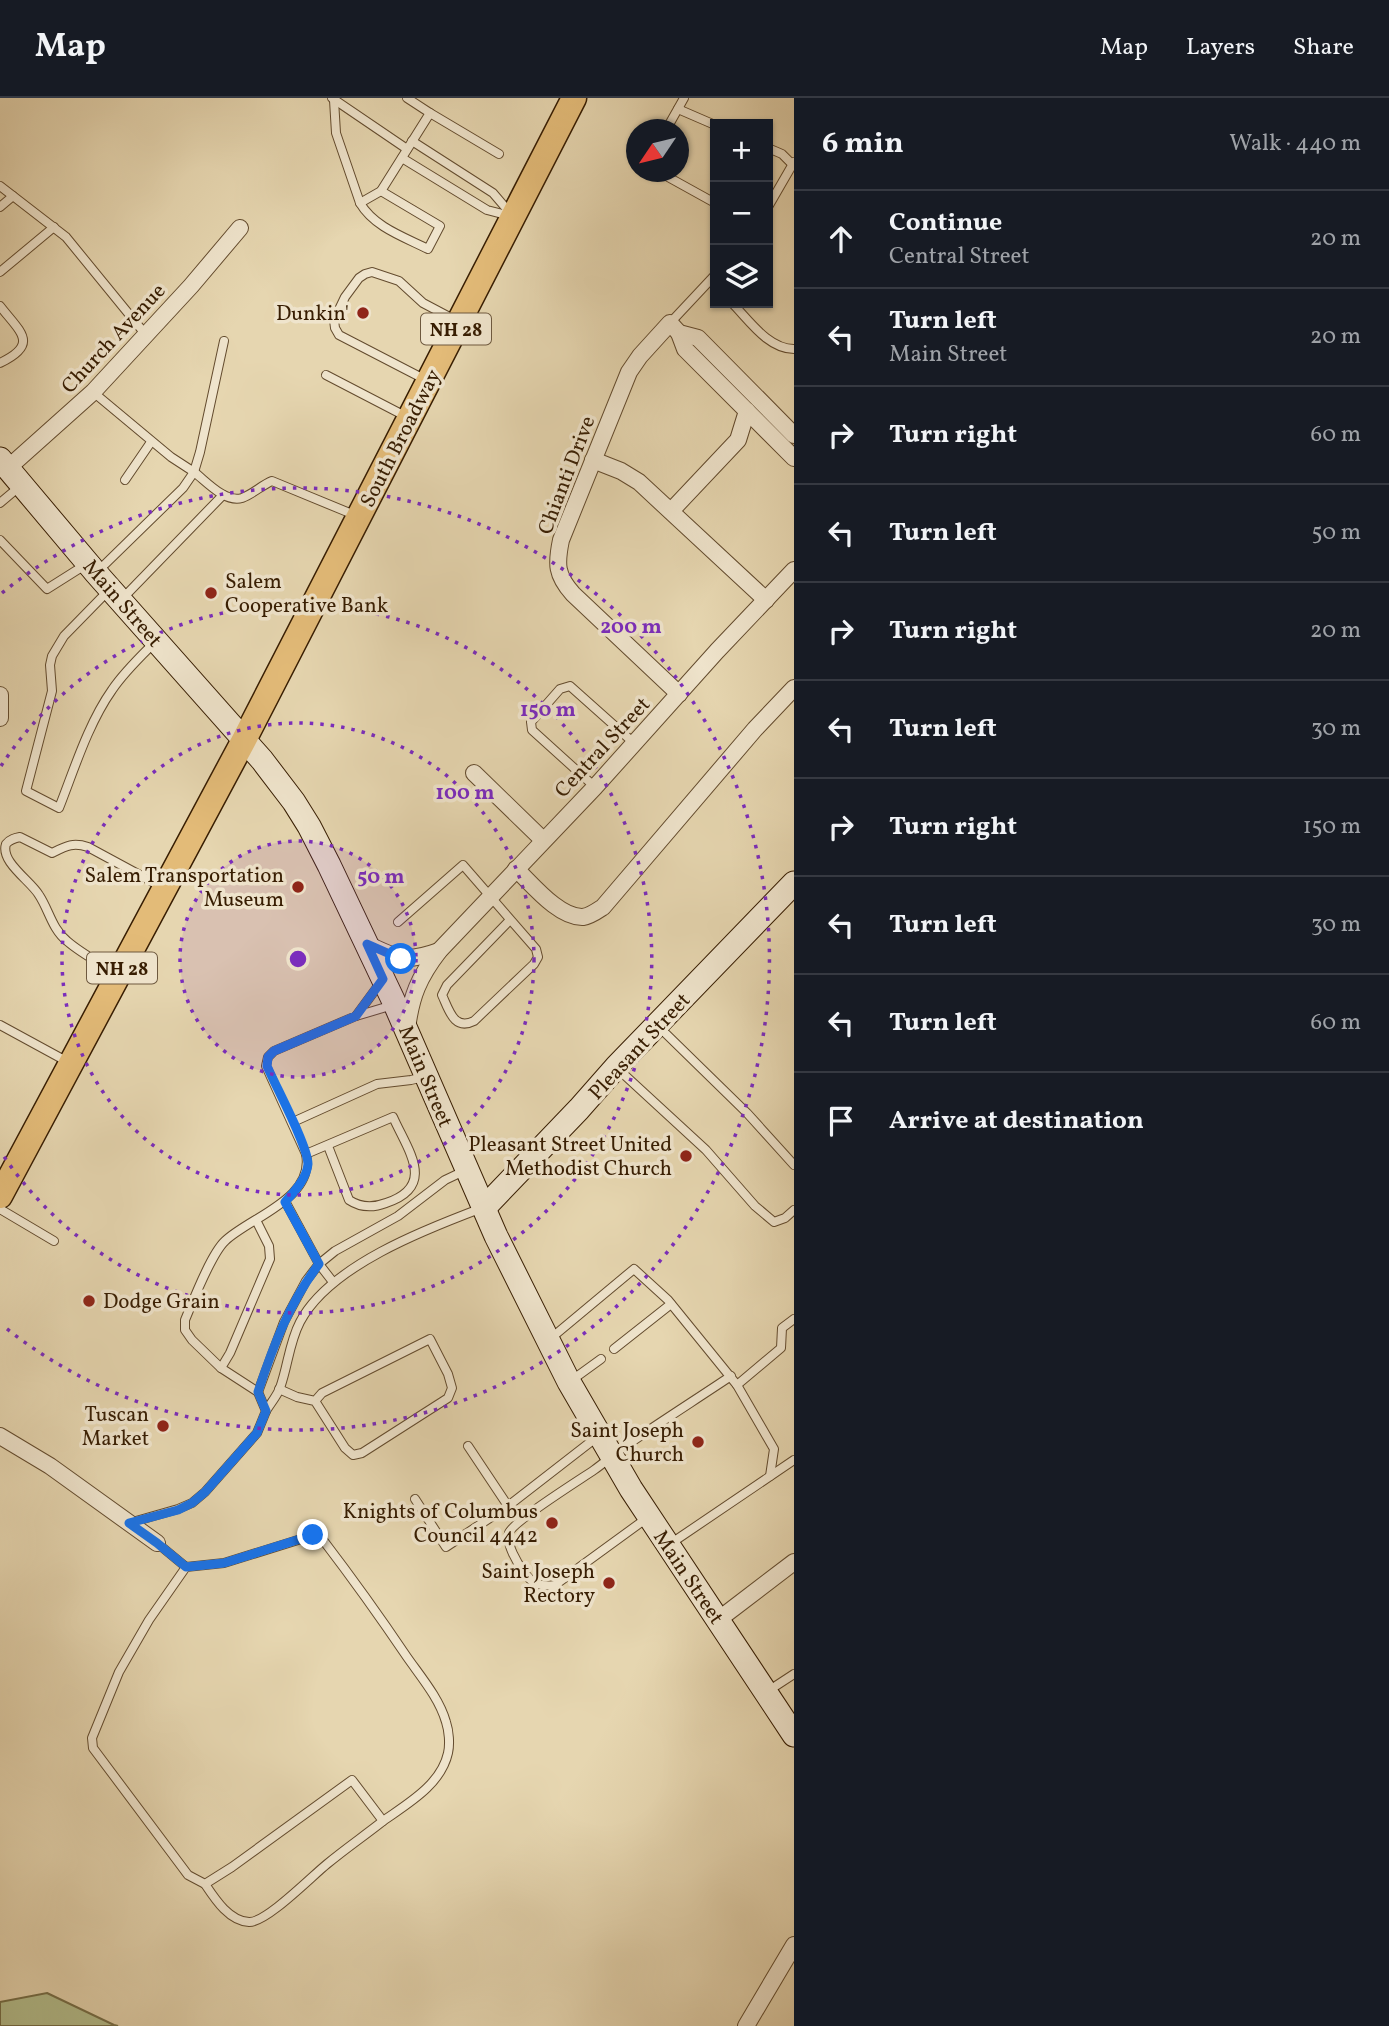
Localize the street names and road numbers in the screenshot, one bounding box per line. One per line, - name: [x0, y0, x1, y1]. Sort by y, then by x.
- street label: Church Avenue: [55, 277, 173, 401]
- road number: NH 28: [421, 314, 491, 344]
- street label: South Broadway: [354, 364, 449, 513]
- street label: Chianti Drive: [532, 412, 603, 539]
- street label: Main Street: [75, 554, 168, 654]
- street label: Central Street: [549, 691, 657, 805]
- road number: NH 28: [87, 953, 157, 984]
- street label: Pleasant Street: [583, 987, 698, 1107]
- street label: Main Street: [390, 1021, 459, 1132]
- street label: Main Street: [646, 1525, 730, 1631]

